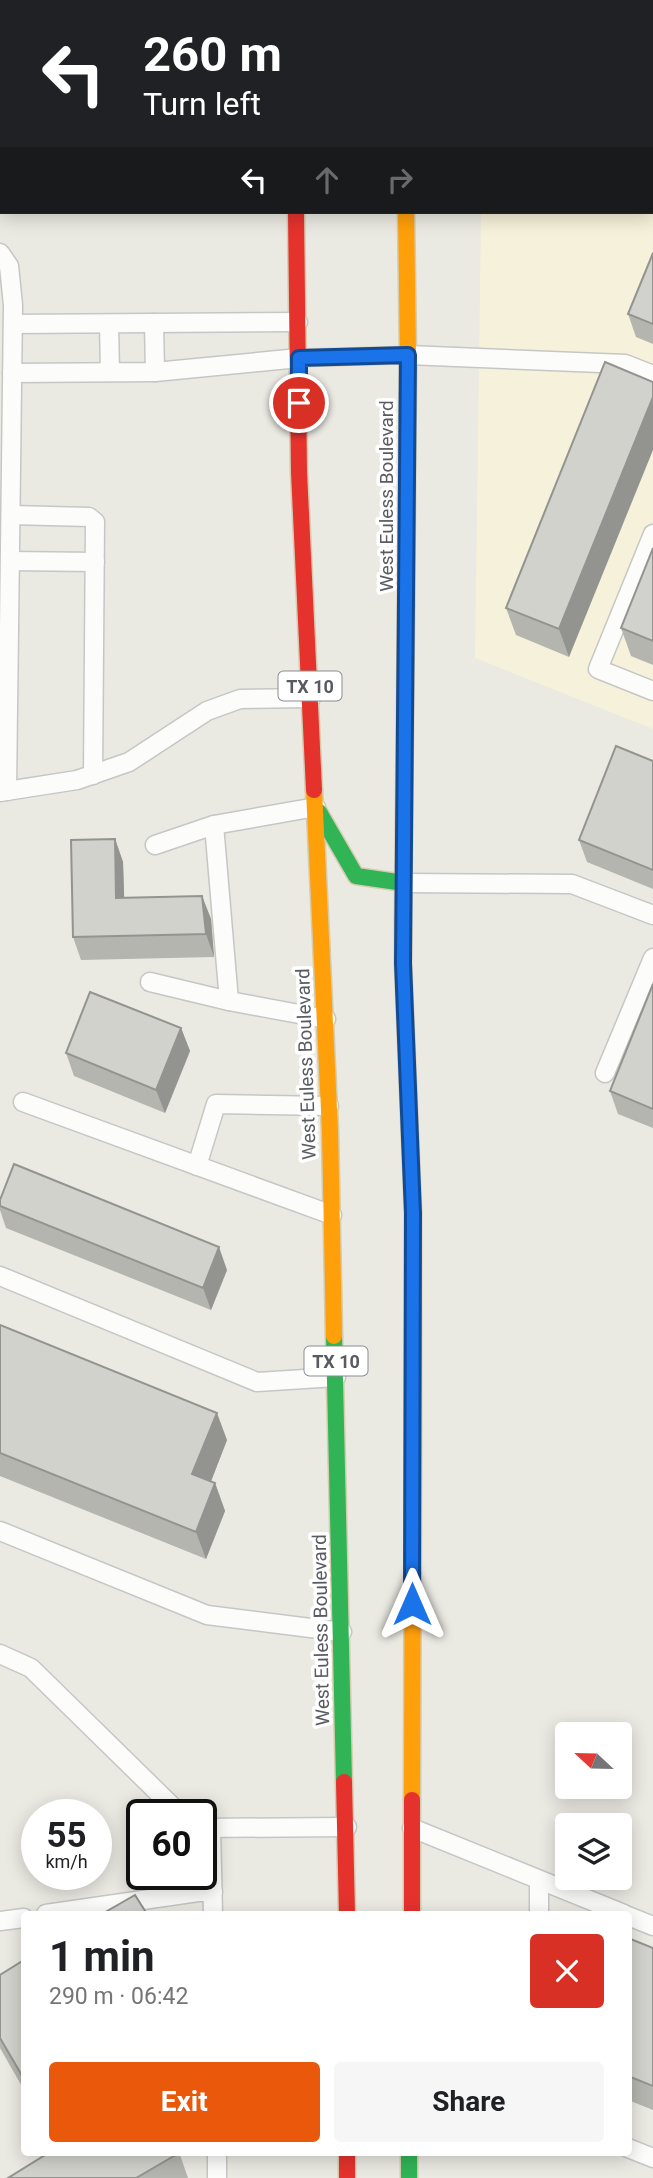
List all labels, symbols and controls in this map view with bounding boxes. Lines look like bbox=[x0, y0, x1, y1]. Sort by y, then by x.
text: 260 m bbox=[143, 26, 282, 83]
icon: left bbox=[28, 28, 119, 119]
text: Turn left bbox=[143, 85, 261, 123]
icon: left bbox=[235, 161, 273, 199]
icon: ahead bbox=[308, 161, 346, 199]
icon: right bbox=[381, 161, 419, 199]
pin bbox=[269, 373, 329, 433]
icon: arrive bbox=[280, 384, 318, 422]
street label: West Euless Boulevard bbox=[375, 400, 398, 592]
road number: TX 10 bbox=[278, 672, 342, 700]
street label: West Euless Boulevard bbox=[291, 968, 321, 1160]
road number: TX 10 bbox=[304, 1346, 368, 1376]
street label: West Euless Boulevard bbox=[308, 1534, 334, 1726]
position arrow bbox=[375, 1567, 449, 1641]
north arrow bbox=[555, 1722, 632, 1799]
map controls bbox=[555, 1722, 632, 1890]
speed limit sign: 60 bbox=[126, 1799, 217, 1890]
button: layers bbox=[555, 1813, 632, 1890]
text: 55 bbox=[46, 1815, 87, 1856]
text: km/h bbox=[45, 1851, 88, 1872]
text: 1 min bbox=[49, 1932, 155, 1981]
button: close bbox=[530, 1934, 604, 2008]
text: 290 m · 06:42 bbox=[49, 1983, 188, 2010]
button: Exit bbox=[49, 2062, 320, 2142]
button: Share bbox=[334, 2062, 604, 2142]

